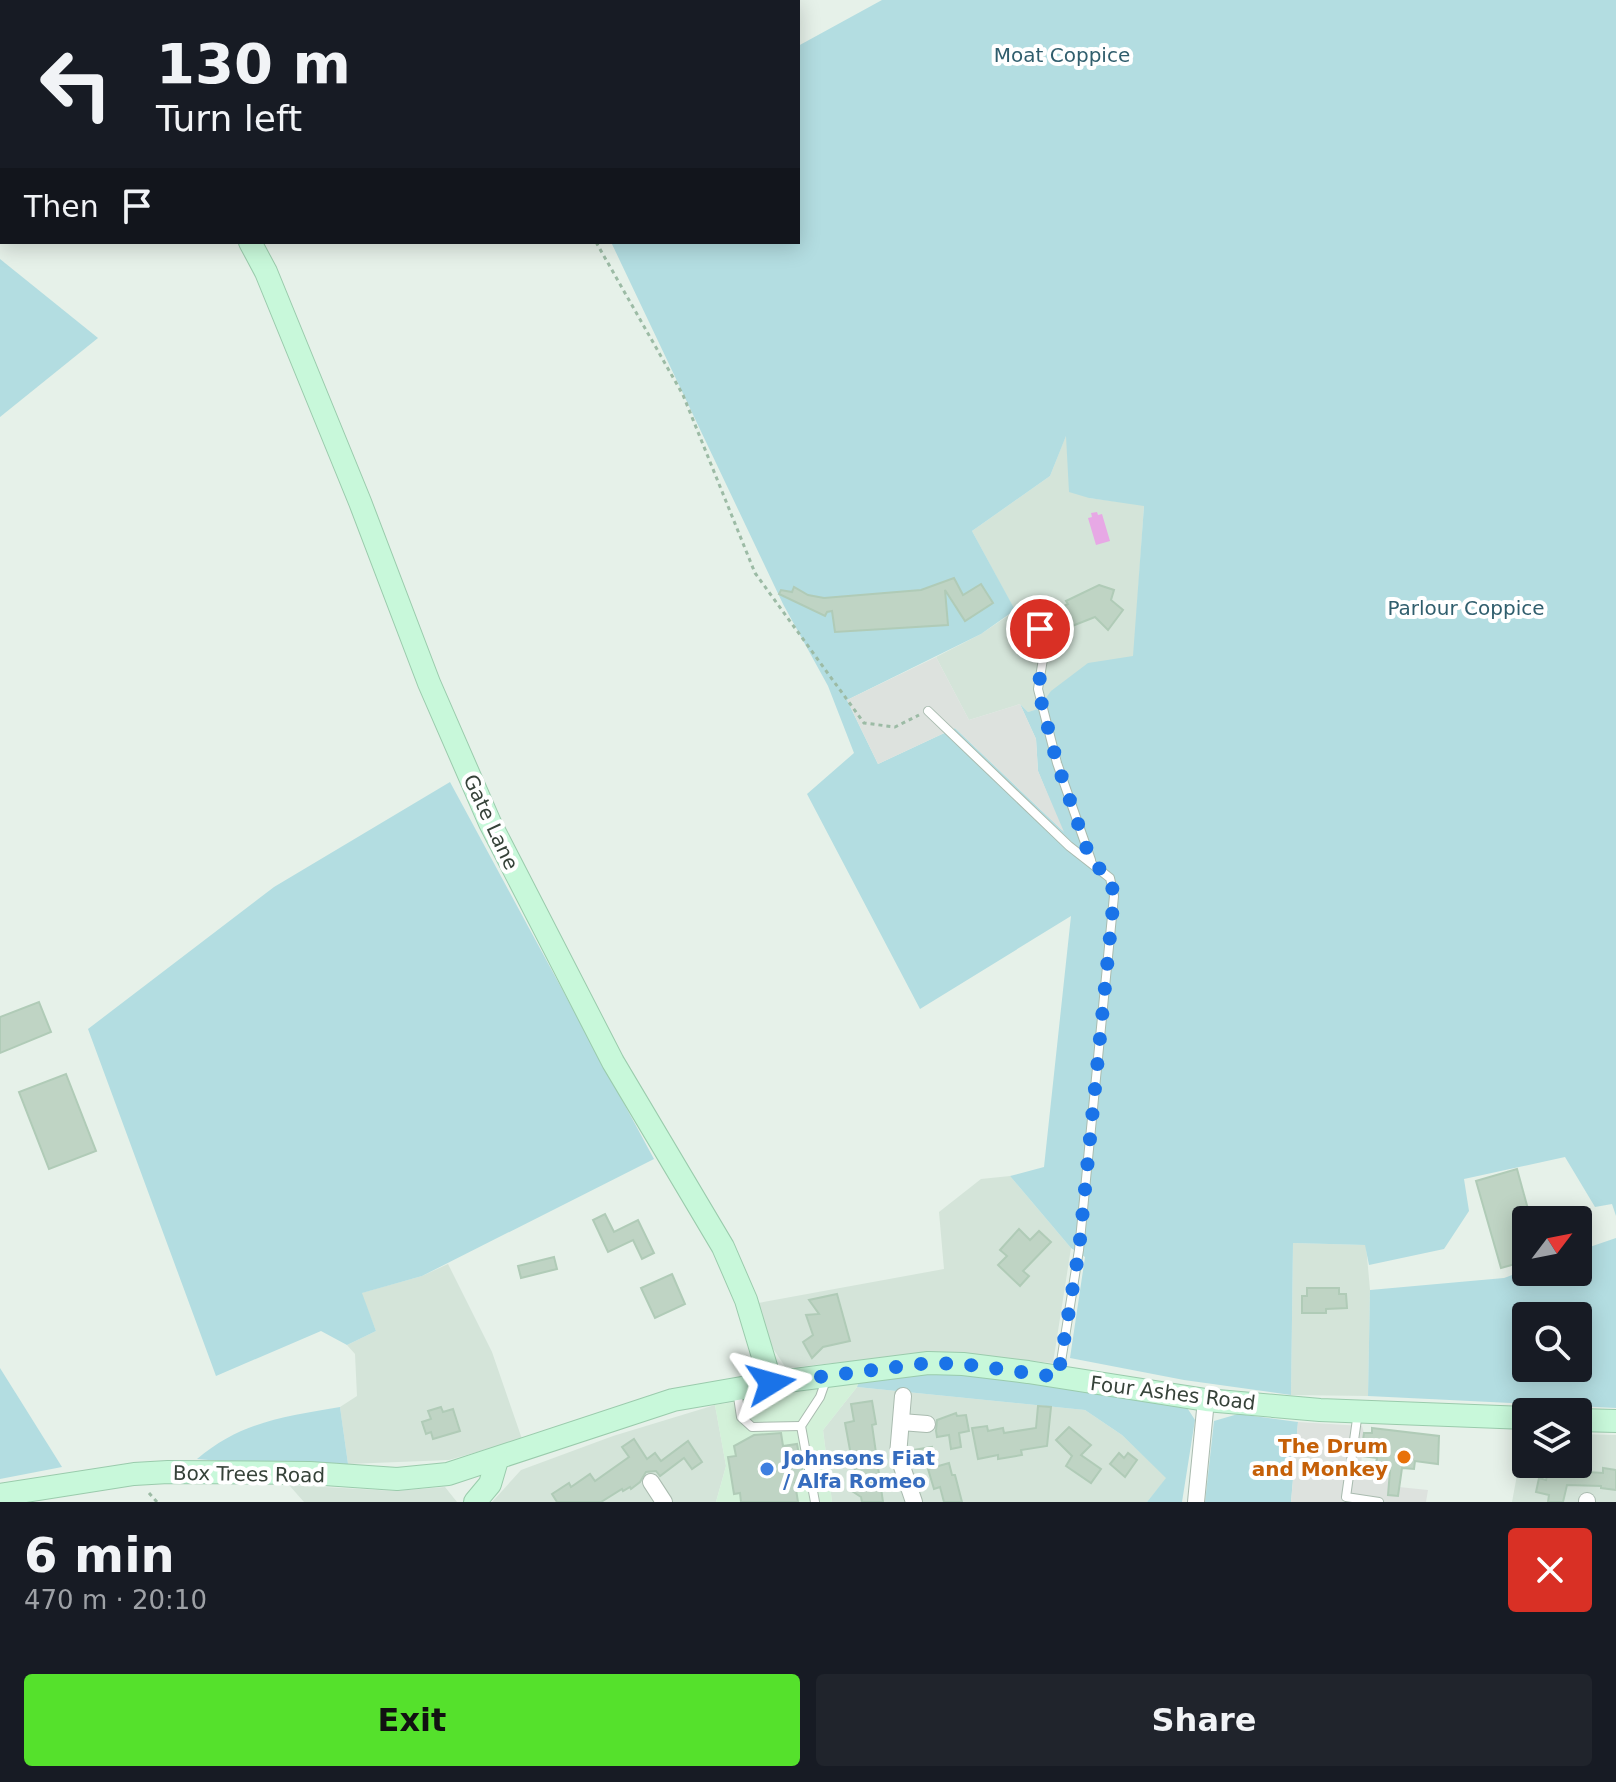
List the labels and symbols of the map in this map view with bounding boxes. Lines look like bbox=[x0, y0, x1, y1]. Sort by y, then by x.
park label: Moat Coppice bbox=[994, 43, 1130, 67]
pin bbox=[1006, 595, 1074, 663]
park label: Parlour Coppice bbox=[1387, 596, 1545, 620]
street label: Gate Lane bbox=[458, 770, 524, 874]
north arrow bbox=[1512, 1206, 1592, 1286]
position arrow bbox=[729, 1341, 813, 1425]
street label: Four Ashes Road bbox=[1089, 1371, 1257, 1415]
place label: The Drum and Monkey bbox=[1252, 1434, 1388, 1481]
place label: Johnsons Fiat / Alfa Romeo bbox=[781, 1446, 935, 1493]
marker: The Drum and Monkey bbox=[1395, 1448, 1413, 1466]
marker: Johnsons Fiat / Alfa Romeo bbox=[758, 1460, 776, 1478]
street label: Box Trees Road bbox=[173, 1461, 325, 1487]

